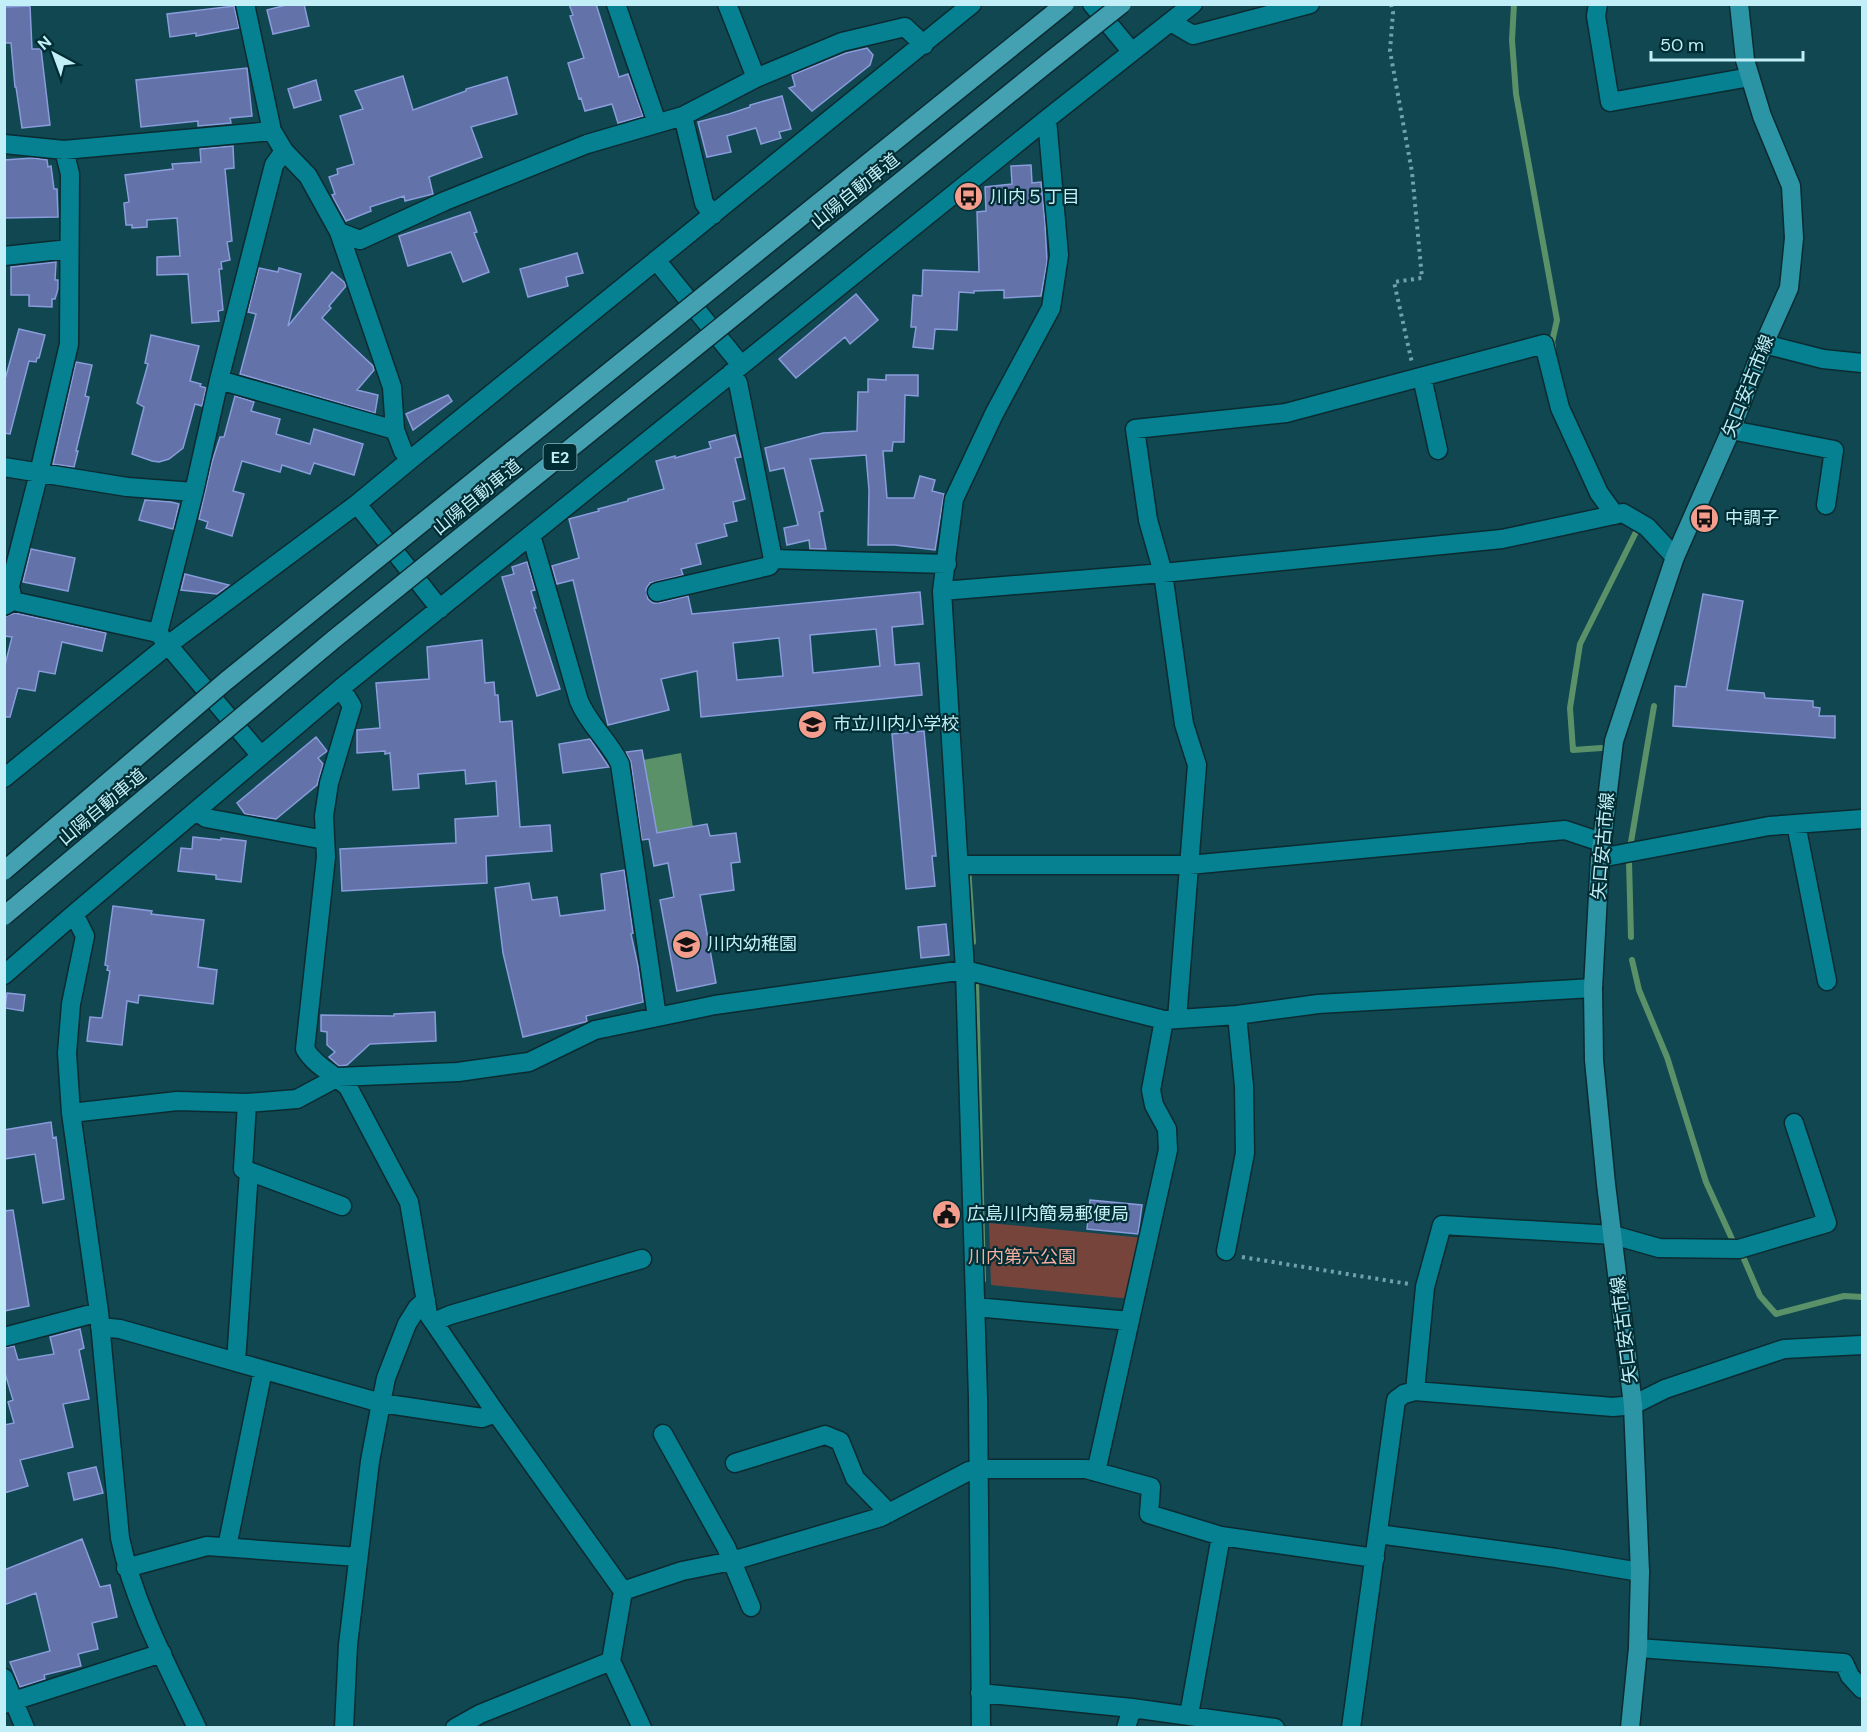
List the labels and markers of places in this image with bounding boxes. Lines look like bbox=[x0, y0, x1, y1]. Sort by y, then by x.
bus stop icon: 川内５丁目 bbox=[953, 181, 985, 213]
place label: 川内５丁目 bbox=[990, 185, 1080, 209]
bus stop icon: 中調子 bbox=[1688, 502, 1720, 534]
place label: 中調子 bbox=[1725, 506, 1779, 530]
school or university icon: 市立川内小学校 bbox=[796, 708, 828, 740]
place label: 市立川内小学校 bbox=[833, 712, 959, 736]
school or university icon: 川内幼稚園 bbox=[670, 928, 702, 960]
place label: 川内幼稚園 bbox=[707, 932, 797, 956]
public building icon: 広島川内簡易郵便局 bbox=[930, 1198, 962, 1230]
place label: 広島川内簡易郵便局 bbox=[967, 1202, 1129, 1226]

